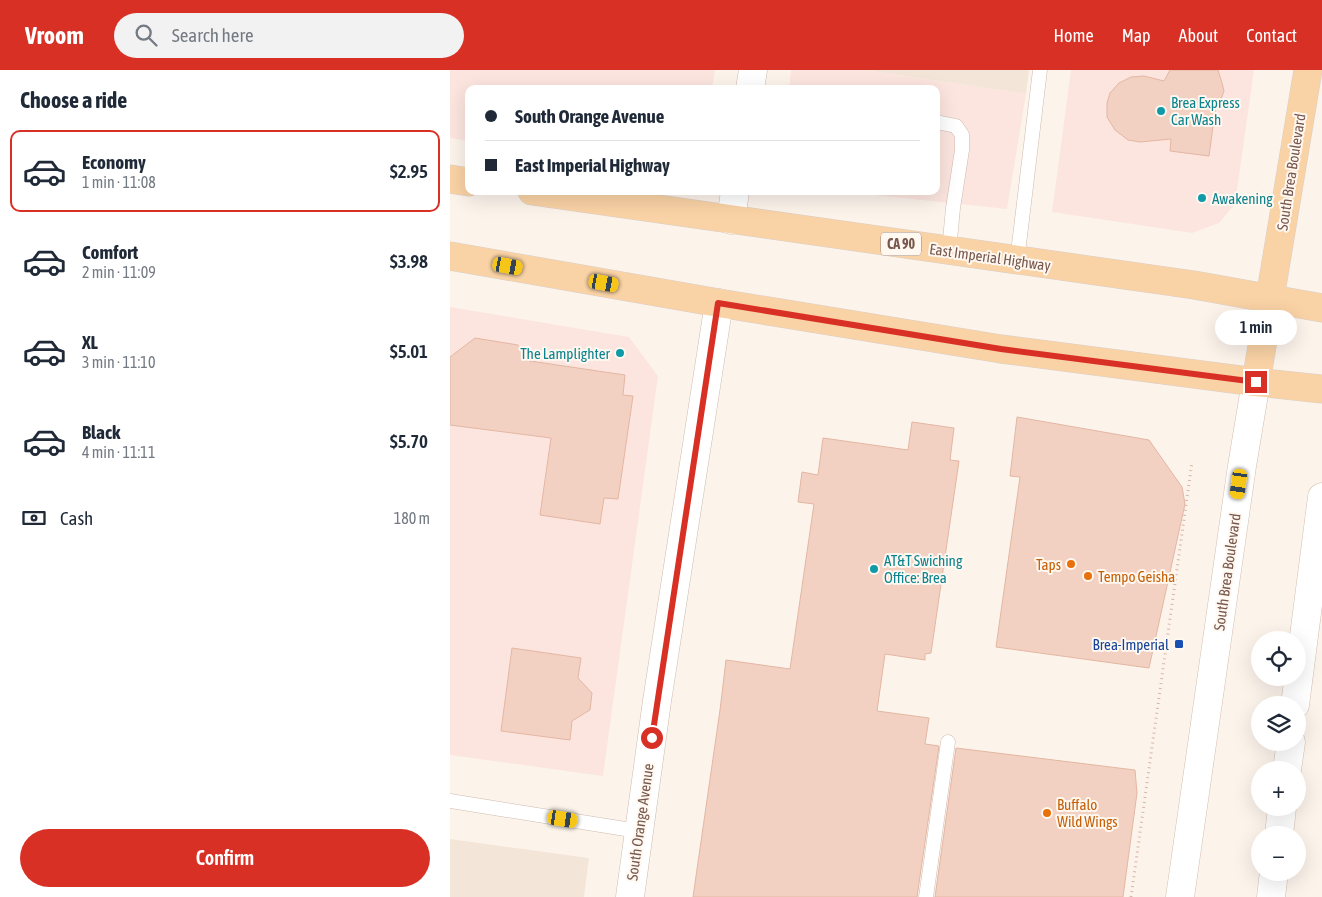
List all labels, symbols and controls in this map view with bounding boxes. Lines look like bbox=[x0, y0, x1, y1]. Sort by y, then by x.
search box bbox=[114, 13, 464, 58]
icon: search bbox=[132, 21, 160, 49]
text: Vroom bbox=[25, 22, 84, 49]
text: Search here bbox=[172, 24, 254, 46]
text: Home bbox=[1054, 25, 1094, 46]
text: Map bbox=[1122, 25, 1151, 46]
text: About bbox=[1179, 25, 1218, 46]
text: Contact bbox=[1246, 25, 1297, 46]
text: Choose a ride bbox=[20, 87, 127, 113]
place label: Brea Express Car Wash bbox=[1171, 94, 1240, 128]
text: South Orange Avenue bbox=[515, 105, 664, 127]
marker: Brea Express Car Wash bbox=[1155, 105, 1167, 117]
street label: South Brea Boulevard bbox=[1273, 112, 1309, 232]
icon: car bbox=[22, 149, 67, 194]
text: Economy bbox=[82, 151, 146, 173]
text: East Imperial Highway bbox=[515, 154, 670, 176]
text: $2.95 bbox=[390, 160, 428, 182]
text: 1 min · 11:08 bbox=[82, 173, 156, 191]
place label: Awakening bbox=[1212, 190, 1273, 207]
marker: Awakening bbox=[1196, 192, 1208, 204]
road number: CA 90 bbox=[881, 232, 921, 255]
icon: car bbox=[22, 239, 67, 284]
street label: East Imperial Highway bbox=[928, 240, 1052, 274]
text: Comfort bbox=[82, 241, 138, 263]
text: $3.98 bbox=[390, 250, 428, 272]
car bbox=[491, 256, 524, 276]
text: 2 min · 11:09 bbox=[82, 263, 156, 281]
car bbox=[587, 273, 620, 293]
callout: 1 min bbox=[1215, 310, 1297, 344]
text: 1 min bbox=[1240, 318, 1272, 336]
icon: car bbox=[22, 329, 67, 374]
text: XL bbox=[82, 331, 98, 353]
text: $5.01 bbox=[390, 340, 428, 362]
place label: The Lamplighter bbox=[520, 345, 611, 362]
marker: The Lamplighter bbox=[614, 347, 626, 359]
text: 3 min · 11:10 bbox=[82, 353, 155, 371]
route end bbox=[1245, 371, 1267, 393]
icon: car bbox=[22, 419, 67, 464]
text: Black bbox=[82, 421, 120, 443]
text: $5.70 bbox=[390, 430, 428, 452]
text: 4 min · 11:11 bbox=[82, 443, 155, 461]
car bbox=[1229, 468, 1248, 500]
icon: cash bbox=[20, 504, 48, 532]
text: Cash bbox=[60, 507, 93, 529]
text: 180 m bbox=[394, 509, 430, 527]
street label: South Brea Boulevard bbox=[1210, 512, 1244, 632]
place label: AT&T Swiching Office: Brea bbox=[884, 552, 963, 586]
place label: Taps bbox=[1036, 556, 1061, 573]
marker: Taps bbox=[1065, 558, 1077, 570]
marker: AT&T Swiching Office: Brea bbox=[868, 563, 880, 575]
place label: Tempo Geisha bbox=[1098, 568, 1175, 585]
marker: Tempo Geisha bbox=[1082, 570, 1094, 582]
map controls bbox=[1251, 631, 1306, 881]
button: locate bbox=[1251, 631, 1306, 686]
place label: Brea-Imperial bbox=[1093, 636, 1169, 653]
marker: Brea-Imperial bbox=[1173, 638, 1185, 650]
button: layers bbox=[1251, 696, 1306, 751]
route start bbox=[641, 727, 663, 749]
button: + bbox=[1251, 761, 1306, 816]
street label: South Orange Avenue bbox=[623, 762, 657, 882]
place label: Buffalo Wild Wings bbox=[1057, 796, 1118, 830]
marker: Buffalo Wild Wings bbox=[1041, 807, 1053, 819]
car bbox=[547, 809, 578, 829]
button: − bbox=[1251, 826, 1306, 881]
button: Confirm bbox=[20, 829, 430, 887]

